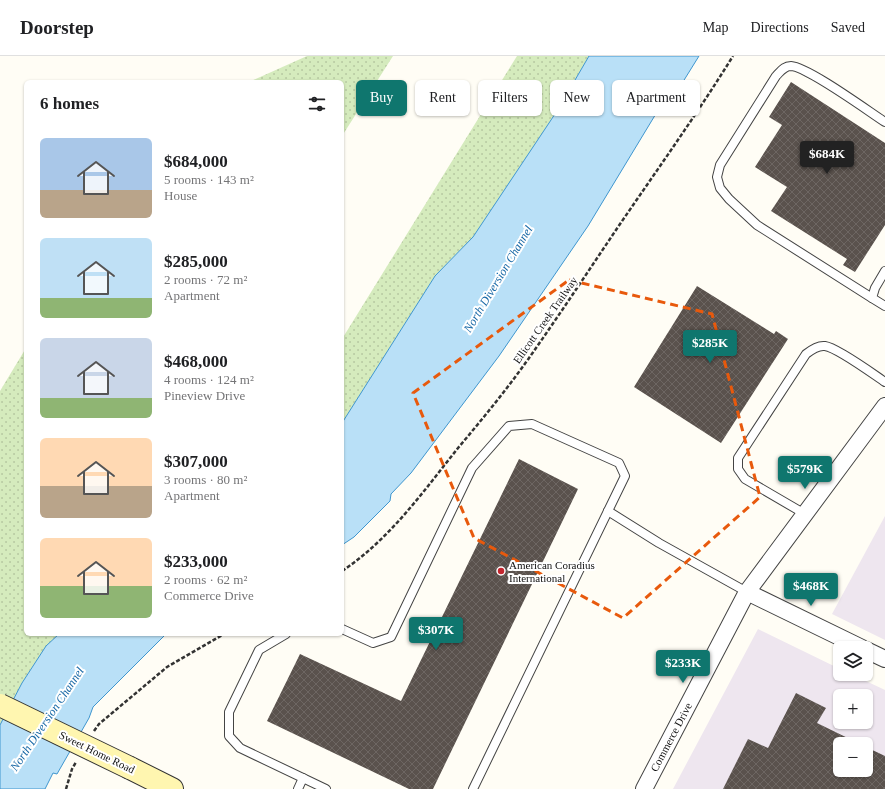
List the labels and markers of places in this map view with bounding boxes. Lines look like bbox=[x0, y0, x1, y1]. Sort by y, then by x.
pin: $684K bbox=[799, 141, 855, 175]
pin: $285K bbox=[682, 330, 738, 364]
pin: $579K bbox=[777, 456, 833, 490]
place label: American Coradius International bbox=[509, 559, 595, 584]
marker: American Coradius International bbox=[496, 566, 506, 576]
pin: $468K bbox=[783, 573, 839, 607]
pin: $307K bbox=[408, 617, 464, 651]
pin: $233K bbox=[655, 650, 711, 684]

